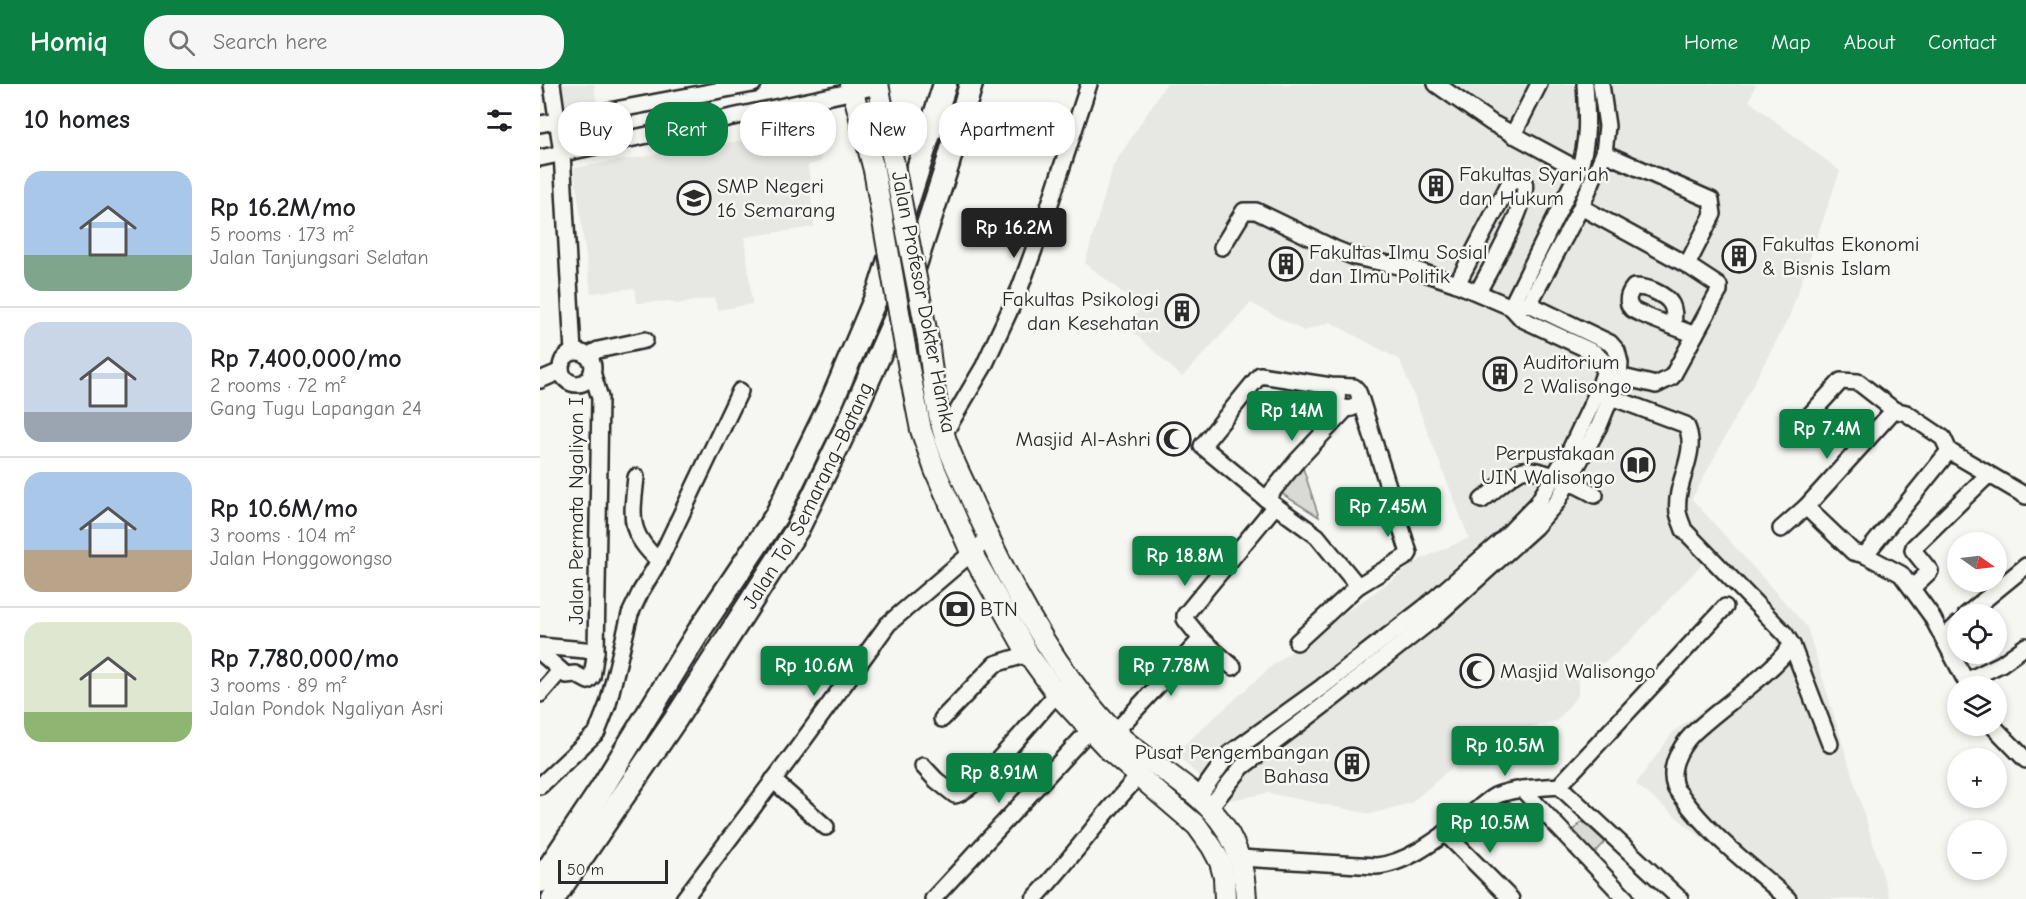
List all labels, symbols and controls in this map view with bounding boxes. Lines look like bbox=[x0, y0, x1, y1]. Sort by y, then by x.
search box bbox=[144, 15, 564, 69]
text: Homiq bbox=[30, 26, 108, 58]
icon: search bbox=[165, 26, 198, 59]
text: Search here bbox=[213, 29, 327, 55]
text: Home bbox=[1684, 30, 1738, 54]
text: Map bbox=[1771, 30, 1811, 54]
text: About bbox=[1844, 30, 1895, 54]
text: Contact bbox=[1928, 30, 1996, 54]
chip: Buy bbox=[558, 102, 633, 156]
chip: Rent bbox=[645, 102, 728, 156]
chip: Filters bbox=[740, 102, 836, 156]
chip: New bbox=[848, 102, 927, 156]
chip: Apartment bbox=[939, 102, 1075, 156]
icon: filters bbox=[483, 104, 516, 137]
text: 10 homes bbox=[24, 105, 130, 135]
place label: Fakultas Syari'ah dan Hukum bbox=[1459, 162, 1609, 210]
building icon: Fakultas Syari'ah dan Hukum bbox=[1418, 168, 1454, 204]
street label: Jalan Profesor Dokter Hamka bbox=[887, 169, 961, 435]
place label: SMP Negeri 16 Semarang bbox=[717, 174, 836, 222]
school or university icon: SMP Negeri 16 Semarang bbox=[676, 180, 712, 216]
text: Rp 16.2M/mo bbox=[210, 193, 356, 223]
icon: home bbox=[72, 195, 144, 267]
pin: Rp 16.2M bbox=[952, 208, 1076, 259]
text: Rp 16.2M bbox=[975, 216, 1053, 239]
text: 5 rooms · 173 m² bbox=[210, 223, 354, 246]
place label: Fakultas Ekonomi & Bisnis Islam bbox=[1762, 232, 1920, 280]
building icon: Fakultas Ekonomi & Bisnis Islam bbox=[1721, 238, 1757, 274]
place label: Fakultas Ilmu Sosial dan Ilmu Politik bbox=[1309, 240, 1488, 288]
text: Jalan Tanjungsari Selatan bbox=[210, 246, 428, 269]
building icon: Fakultas Ilmu Sosial dan Ilmu Politik bbox=[1268, 246, 1304, 282]
place label: Fakultas Psikologi dan Kesehatan bbox=[1002, 287, 1159, 335]
building icon: Fakultas Psikologi dan Kesehatan bbox=[1164, 293, 1200, 329]
text: Rp 7,400,000/mo bbox=[210, 344, 402, 374]
icon: home bbox=[72, 346, 144, 418]
place label: Auditorium 2 Walisongo bbox=[1523, 350, 1632, 398]
building icon: Auditorium 2 Walisongo bbox=[1482, 356, 1518, 392]
text: 2 rooms · 72 m² bbox=[210, 374, 346, 397]
street label: Jalan Tol Semarang–Batang bbox=[737, 378, 878, 613]
pin: Rp 14M bbox=[1243, 391, 1341, 442]
text: Gang Tugu Lapangan 24 bbox=[210, 397, 422, 420]
street label: Jalan Permata Ngaliyan I bbox=[564, 397, 588, 625]
text: Rp 14M bbox=[1261, 399, 1323, 422]
pin: Rp 7.4M bbox=[1772, 409, 1882, 460]
text: Rp 7.4M bbox=[1793, 417, 1861, 440]
mosque icon: Masjid Al-Ashri bbox=[1156, 421, 1192, 457]
place label: Masjid Al-Ashri bbox=[1015, 427, 1151, 451]
place label: Perpustakaan UIN Walisongo bbox=[1481, 441, 1615, 489]
library icon: Perpustakaan UIN Walisongo bbox=[1620, 447, 1656, 483]
pin: Rp 7.45M bbox=[1326, 487, 1450, 538]
text: Rp 10.6M/mo bbox=[210, 494, 358, 524]
text: Rp 7.45M bbox=[1349, 495, 1427, 518]
icon: home bbox=[72, 496, 144, 568]
text: 3 rooms · 104 m² bbox=[210, 524, 355, 547]
north arrow bbox=[1947, 532, 2007, 592]
map controls bbox=[1947, 532, 2007, 880]
pin: Rp 18.8M bbox=[1123, 536, 1247, 587]
text: Rp 18.8M bbox=[1146, 544, 1224, 567]
text: Jalan Honggowongso bbox=[210, 547, 392, 570]
bank icon: BTN bbox=[939, 591, 975, 627]
place label: BTN bbox=[980, 597, 1018, 621]
button: locate bbox=[1947, 604, 2007, 664]
text: Rp 7,780,000/mo bbox=[210, 644, 399, 674]
icon: home bbox=[72, 646, 144, 718]
pin: Rp 10.6M bbox=[752, 646, 876, 697]
pin: Rp 7.78M bbox=[1109, 646, 1233, 697]
mosque icon: Masjid Walisongo bbox=[1459, 653, 1495, 689]
text: Rp 10.6M bbox=[775, 654, 853, 677]
text: Rp 7.78M bbox=[1133, 654, 1209, 677]
place label: Masjid Walisongo bbox=[1500, 659, 1656, 683]
text: 3 rooms · 89 m² bbox=[210, 674, 346, 697]
button: layers bbox=[1947, 676, 2007, 736]
text: Jalan Pondok Ngaliyan Asri bbox=[210, 697, 444, 720]
pin: Rp 10.5M bbox=[1443, 726, 1567, 777]
text: Rp 10.5M bbox=[1466, 734, 1544, 757]
place label: Pusat Pengembangan Bahasa bbox=[1135, 740, 1329, 788]
building icon: Pusat Pengembangan Bahasa bbox=[1334, 746, 1370, 782]
button: + bbox=[1947, 748, 2007, 808]
pin: Rp 8.91M bbox=[937, 753, 1061, 804]
text: Rp 8.91M bbox=[960, 761, 1038, 784]
pin: Rp 10.5M bbox=[1428, 803, 1552, 854]
text: Rp 10.5M bbox=[1451, 811, 1529, 834]
button: − bbox=[1947, 820, 2007, 880]
scale bar bbox=[558, 857, 668, 884]
text: 50 m bbox=[567, 861, 604, 879]

